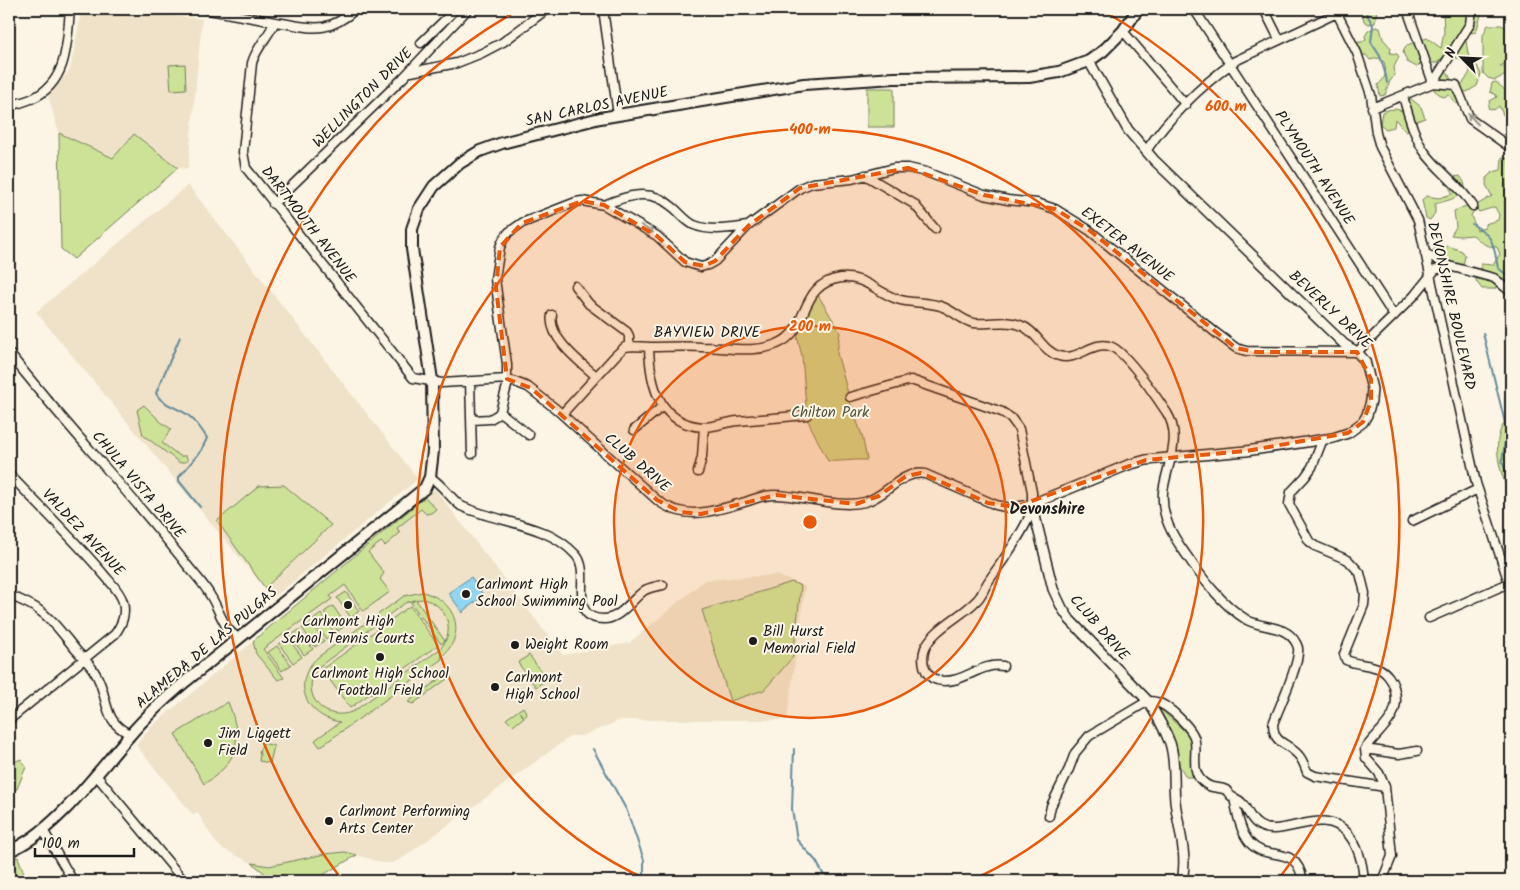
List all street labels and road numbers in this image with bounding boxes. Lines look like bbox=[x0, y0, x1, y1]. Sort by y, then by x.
street label: WELLINGTON DRIVE bbox=[307, 41, 420, 154]
street label: SAN CARLOS AVENUE bbox=[523, 80, 672, 134]
street label: PLYMOUTH AVENUE bbox=[1268, 106, 1361, 231]
street label: DARTMOUTH AVENUE bbox=[254, 161, 362, 290]
street label: EXETER AVENUE bbox=[1075, 201, 1180, 290]
street label: DEVONSHIRE BOULEVARD bbox=[1420, 219, 1482, 393]
street label: BEVERLY DRIVE bbox=[1283, 265, 1378, 356]
street label: BAYVIEW DRIVE bbox=[654, 321, 761, 345]
street label: CHULA VISTA DRIVE bbox=[85, 426, 191, 545]
street label: CLUB DRIVE bbox=[598, 427, 677, 500]
street label: VALDEZ AVENUE bbox=[36, 484, 131, 583]
street label: ALAMEDA DE LAS PULGAS bbox=[131, 581, 283, 715]
street label: CLUB DRIVE bbox=[1063, 589, 1136, 668]

